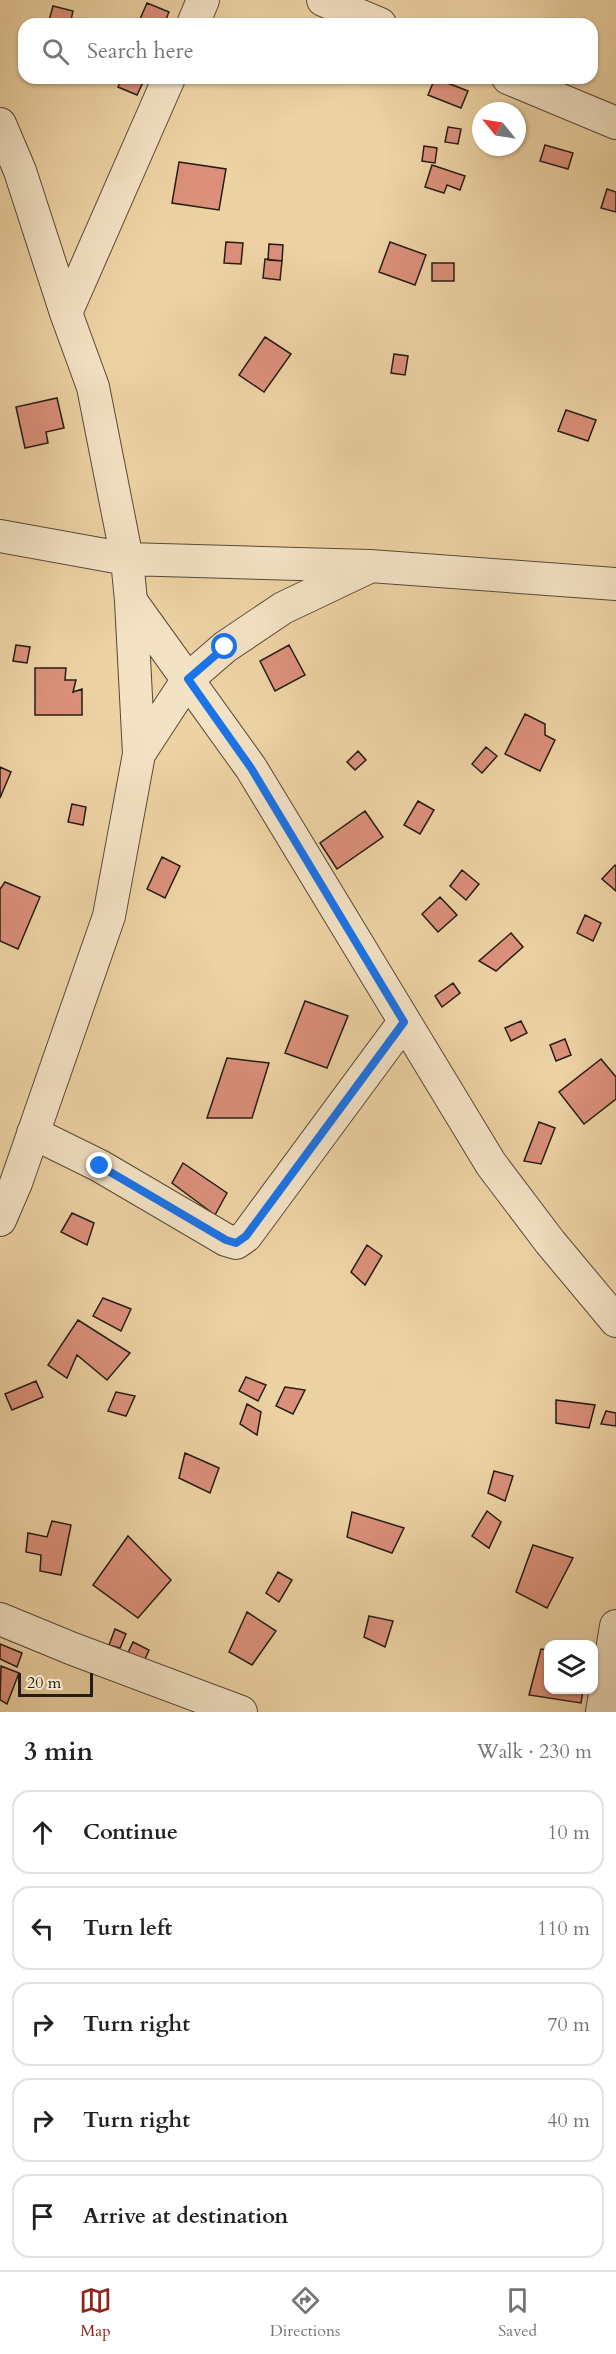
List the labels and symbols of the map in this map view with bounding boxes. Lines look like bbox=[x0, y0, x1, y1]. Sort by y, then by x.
north arrow bbox=[472, 102, 526, 156]
route start bbox=[211, 633, 237, 659]
route end bbox=[86, 1152, 112, 1178]
scale bar bbox=[18, 1670, 93, 1698]

